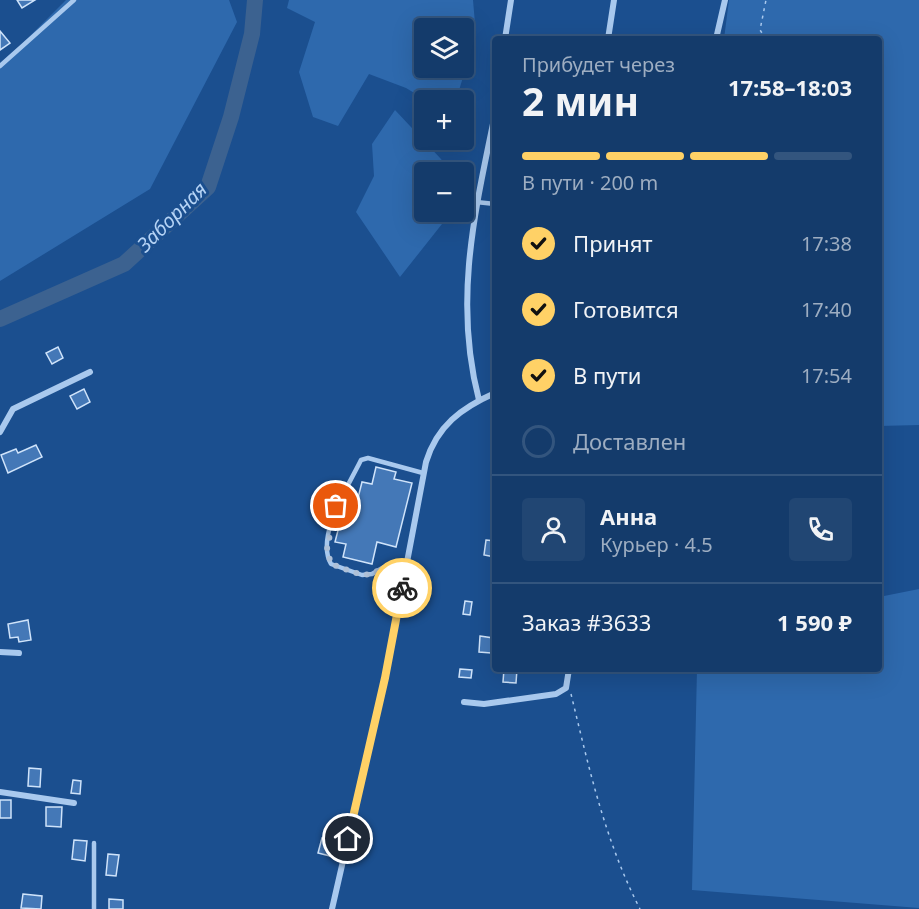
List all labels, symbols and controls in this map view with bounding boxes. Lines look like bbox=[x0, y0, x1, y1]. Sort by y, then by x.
map controls bbox=[414, 18, 474, 222]
button: layers bbox=[414, 18, 474, 78]
text: Прибудет через bbox=[522, 51, 675, 78]
text: 17:58–18:03 bbox=[728, 72, 852, 102]
text: 2 мин bbox=[522, 74, 639, 127]
button: + bbox=[414, 90, 474, 150]
button: − bbox=[414, 162, 474, 222]
text: В пути · 200 m bbox=[522, 169, 658, 196]
water label: Заборная bbox=[130, 176, 212, 258]
icon: check bbox=[522, 227, 555, 260]
text: Принят bbox=[573, 228, 653, 258]
text: 17:38 bbox=[801, 230, 852, 257]
icon: check bbox=[522, 293, 555, 326]
text: Готовится bbox=[573, 294, 679, 324]
text: 17:40 bbox=[801, 296, 852, 323]
icon: check bbox=[522, 359, 555, 392]
text: В пути bbox=[573, 360, 641, 390]
text: 17:54 bbox=[801, 362, 852, 389]
text: Доставлен bbox=[573, 426, 686, 456]
pin bbox=[310, 480, 361, 531]
icon: bag bbox=[319, 489, 352, 522]
button: person bbox=[522, 498, 585, 561]
button: phone bbox=[789, 498, 852, 561]
text: Анна bbox=[600, 501, 657, 531]
text: Курьер · 4.5 bbox=[600, 531, 713, 558]
courier bbox=[372, 558, 432, 618]
icon: bike bbox=[386, 572, 419, 605]
text: Заказ #3633 bbox=[522, 607, 651, 637]
text: 1 590 ₽ bbox=[777, 607, 852, 637]
pin bbox=[322, 813, 373, 864]
icon: home bbox=[331, 822, 364, 855]

